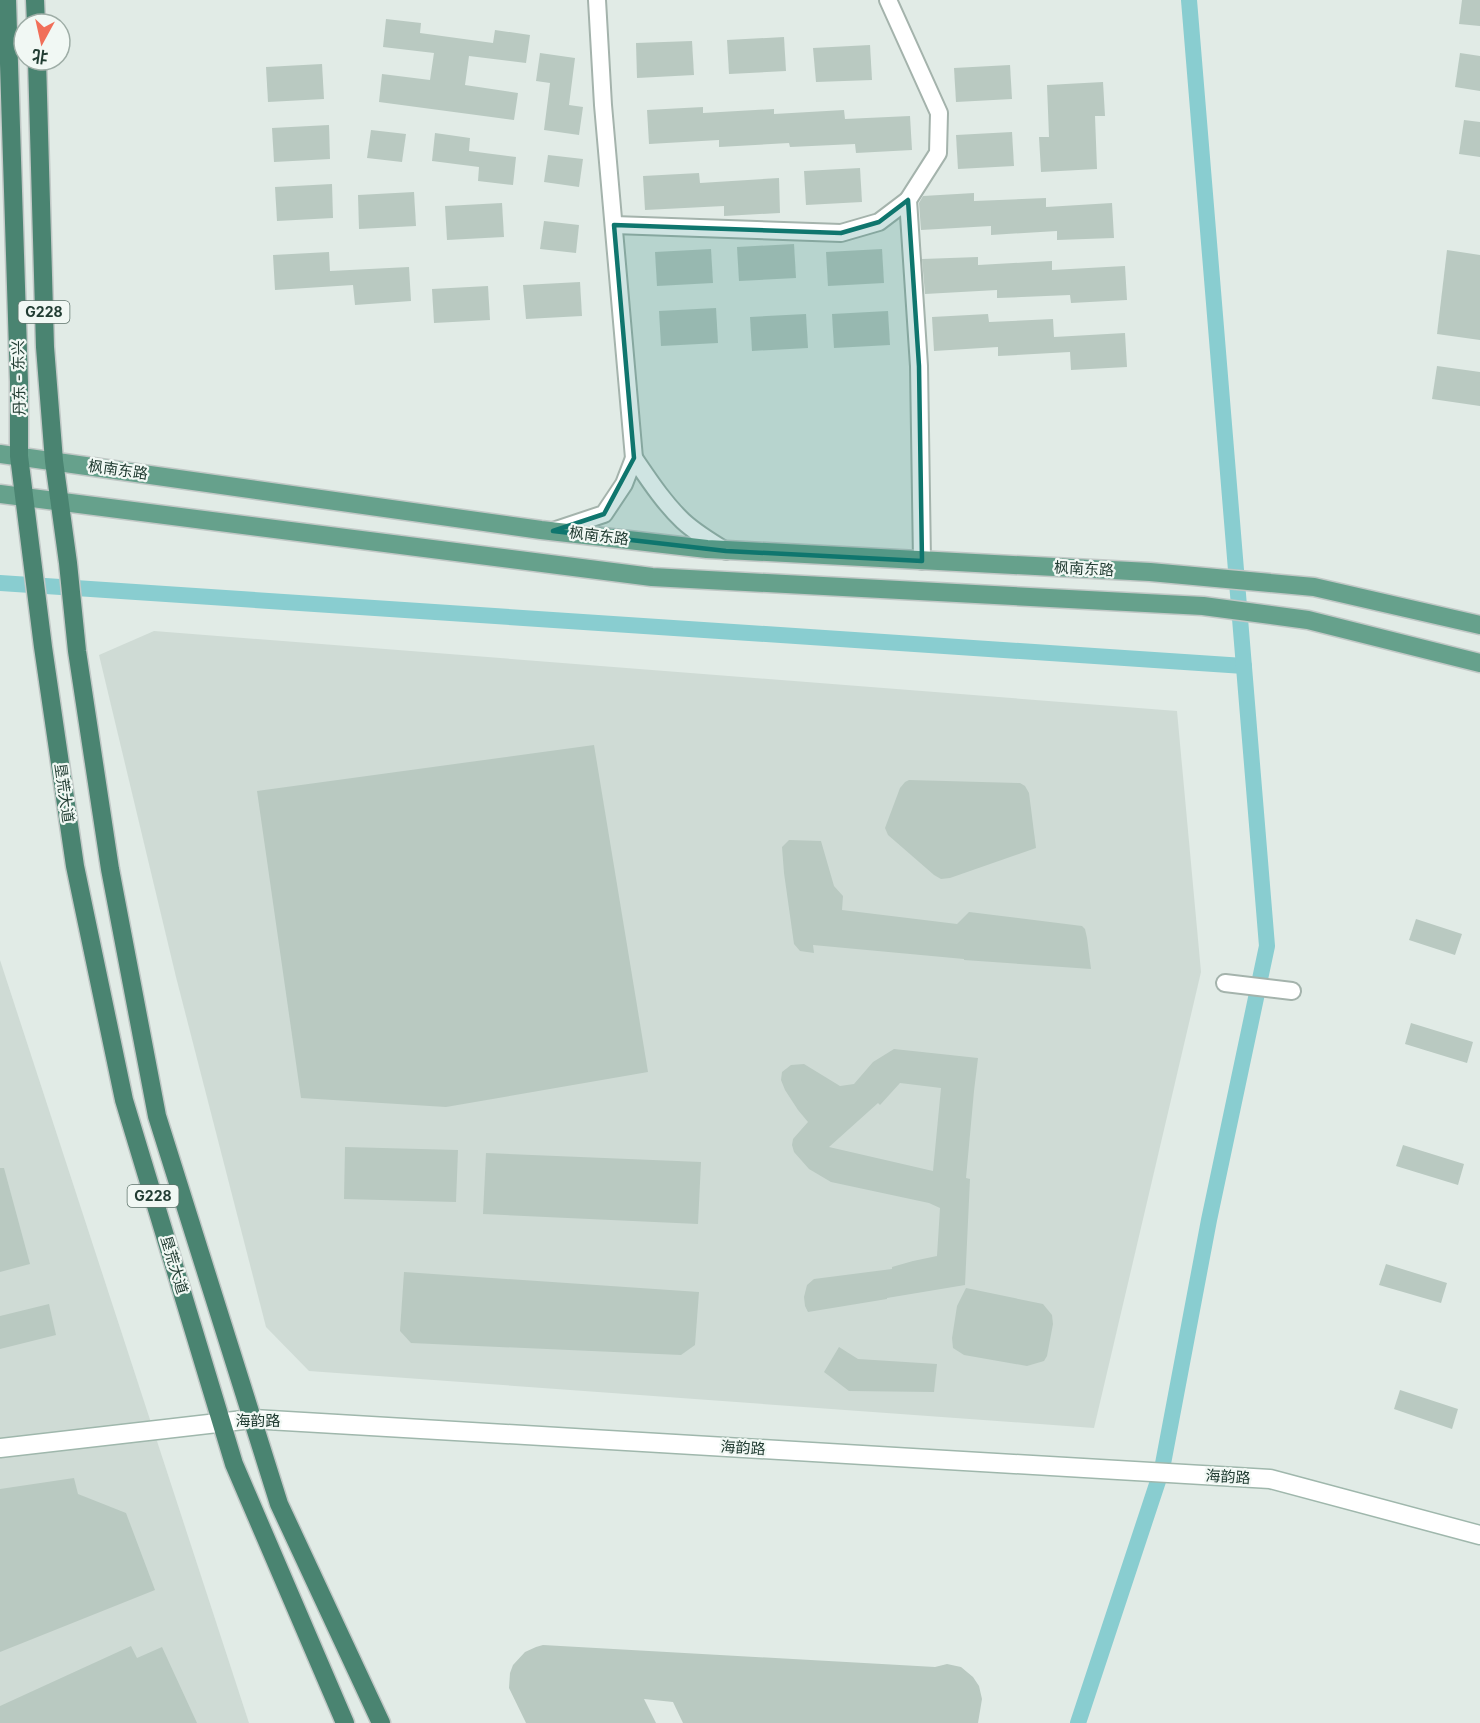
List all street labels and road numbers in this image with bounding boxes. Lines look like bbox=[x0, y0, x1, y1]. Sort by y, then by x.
road number: G228 bbox=[18, 301, 70, 323]
street label: 丹东 - 东兴 bbox=[8, 340, 29, 416]
street label: 枫南东路 bbox=[87, 456, 149, 483]
street label: 枫南东路 bbox=[568, 522, 630, 549]
street label: 枫南东路 bbox=[1054, 557, 1114, 580]
street label: 垦荒大道 bbox=[51, 762, 78, 824]
road number: G228 bbox=[128, 1185, 178, 1207]
street label: 垦荒大道 bbox=[157, 1233, 192, 1296]
street label: 海韵路 bbox=[235, 1411, 281, 1430]
street label: 海韵路 bbox=[720, 1437, 766, 1458]
street label: 海韵路 bbox=[1205, 1466, 1251, 1487]

